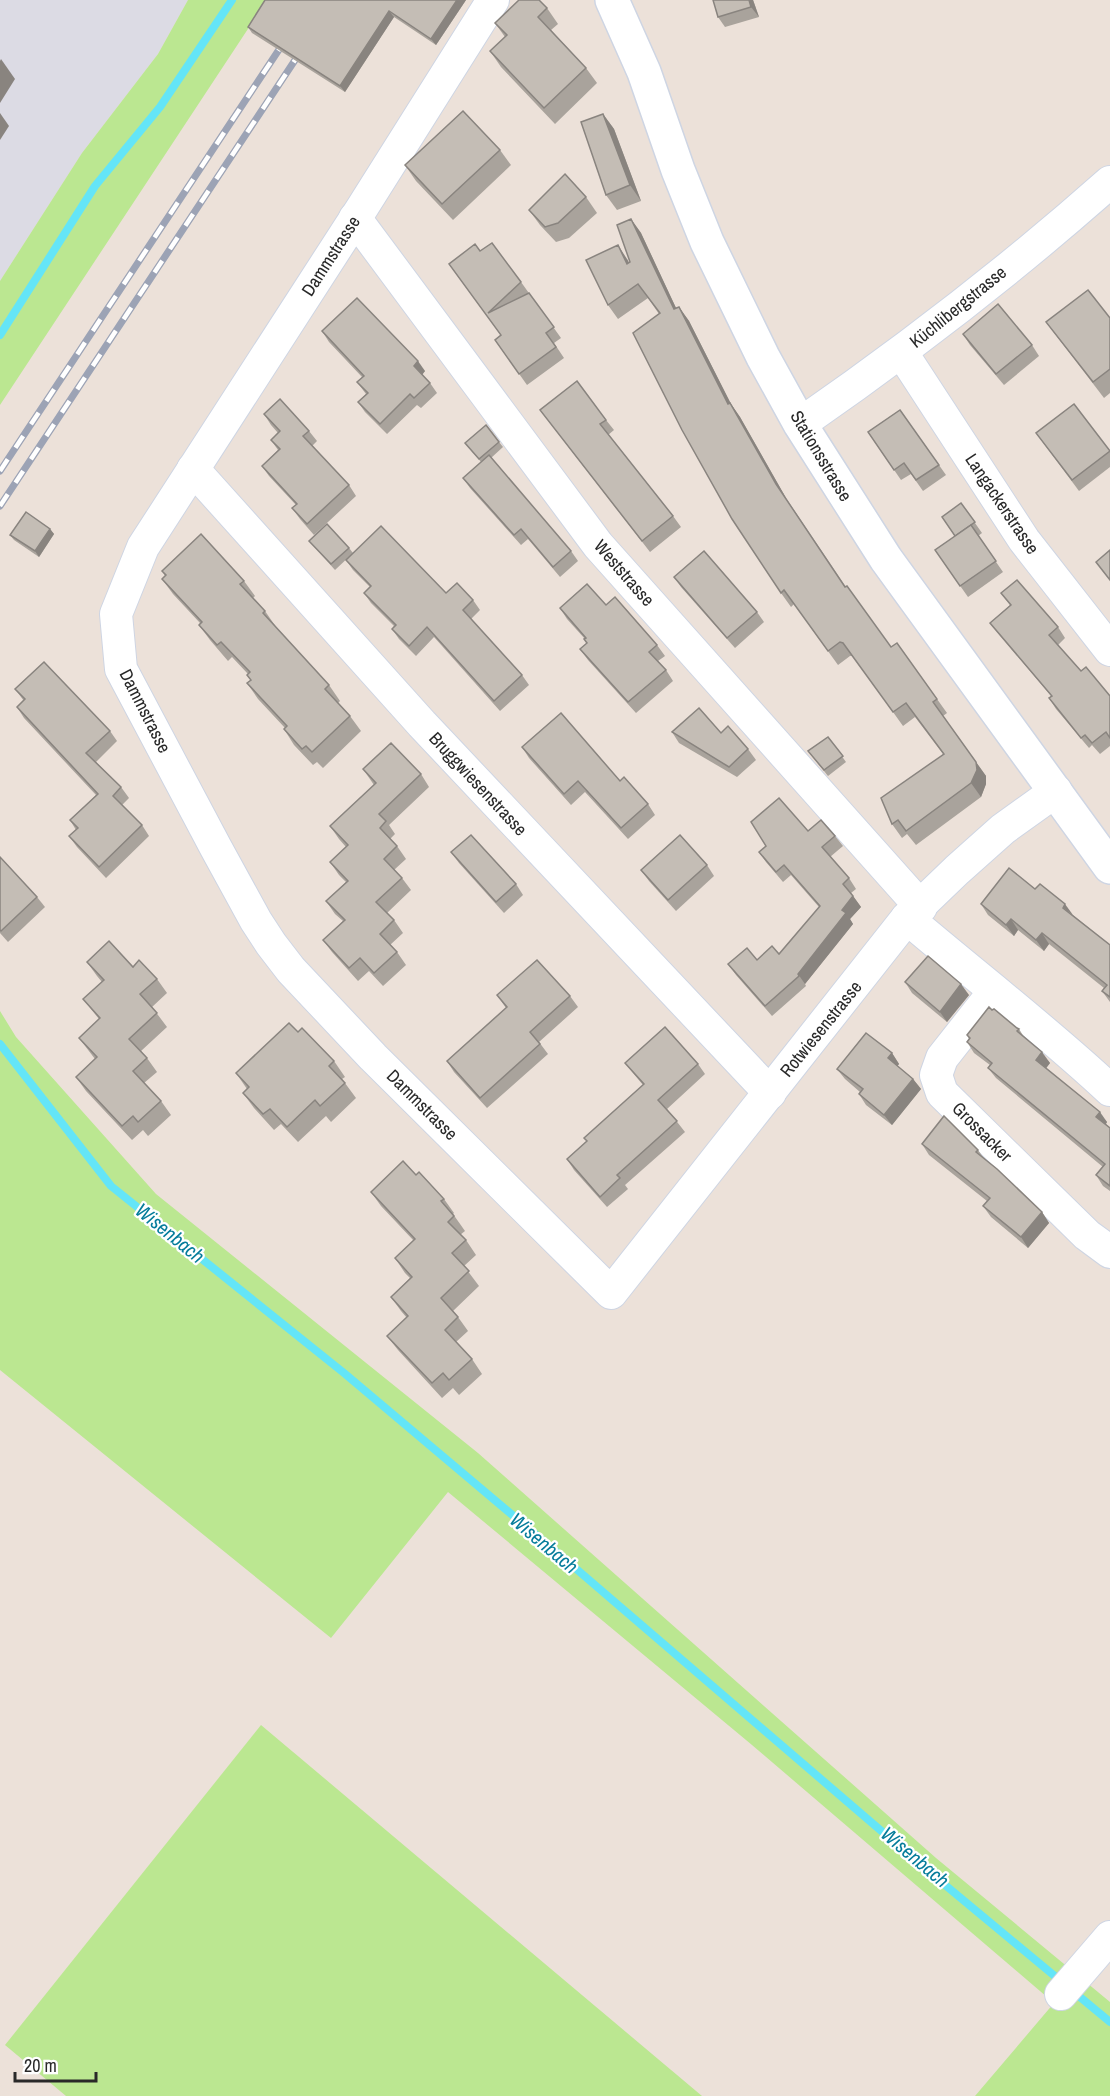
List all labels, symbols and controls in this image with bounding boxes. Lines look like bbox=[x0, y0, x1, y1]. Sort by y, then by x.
street label: Dammstrasse bbox=[295, 211, 366, 301]
street label: Küchlibergstrasse bbox=[904, 260, 1011, 353]
street label: Stationsstrasse bbox=[785, 406, 858, 506]
street label: Langackerstrasse bbox=[959, 448, 1045, 559]
street label: Weststrasse bbox=[588, 534, 660, 611]
street label: Dammstrasse bbox=[114, 665, 177, 757]
street label: Bruggwiesenstrasse bbox=[424, 726, 533, 841]
street label: Rotwiesenstrasse bbox=[774, 975, 867, 1082]
street label: Dammstrasse bbox=[381, 1064, 463, 1146]
street label: Grossacker bbox=[947, 1096, 1018, 1167]
water label: Wisenbach bbox=[130, 1196, 211, 1269]
water label: Wisenbach bbox=[504, 1506, 584, 1579]
water label: Wisenbach bbox=[875, 1820, 955, 1893]
scale bar bbox=[15, 2045, 96, 2083]
text: 20 m bbox=[24, 2053, 57, 2078]

